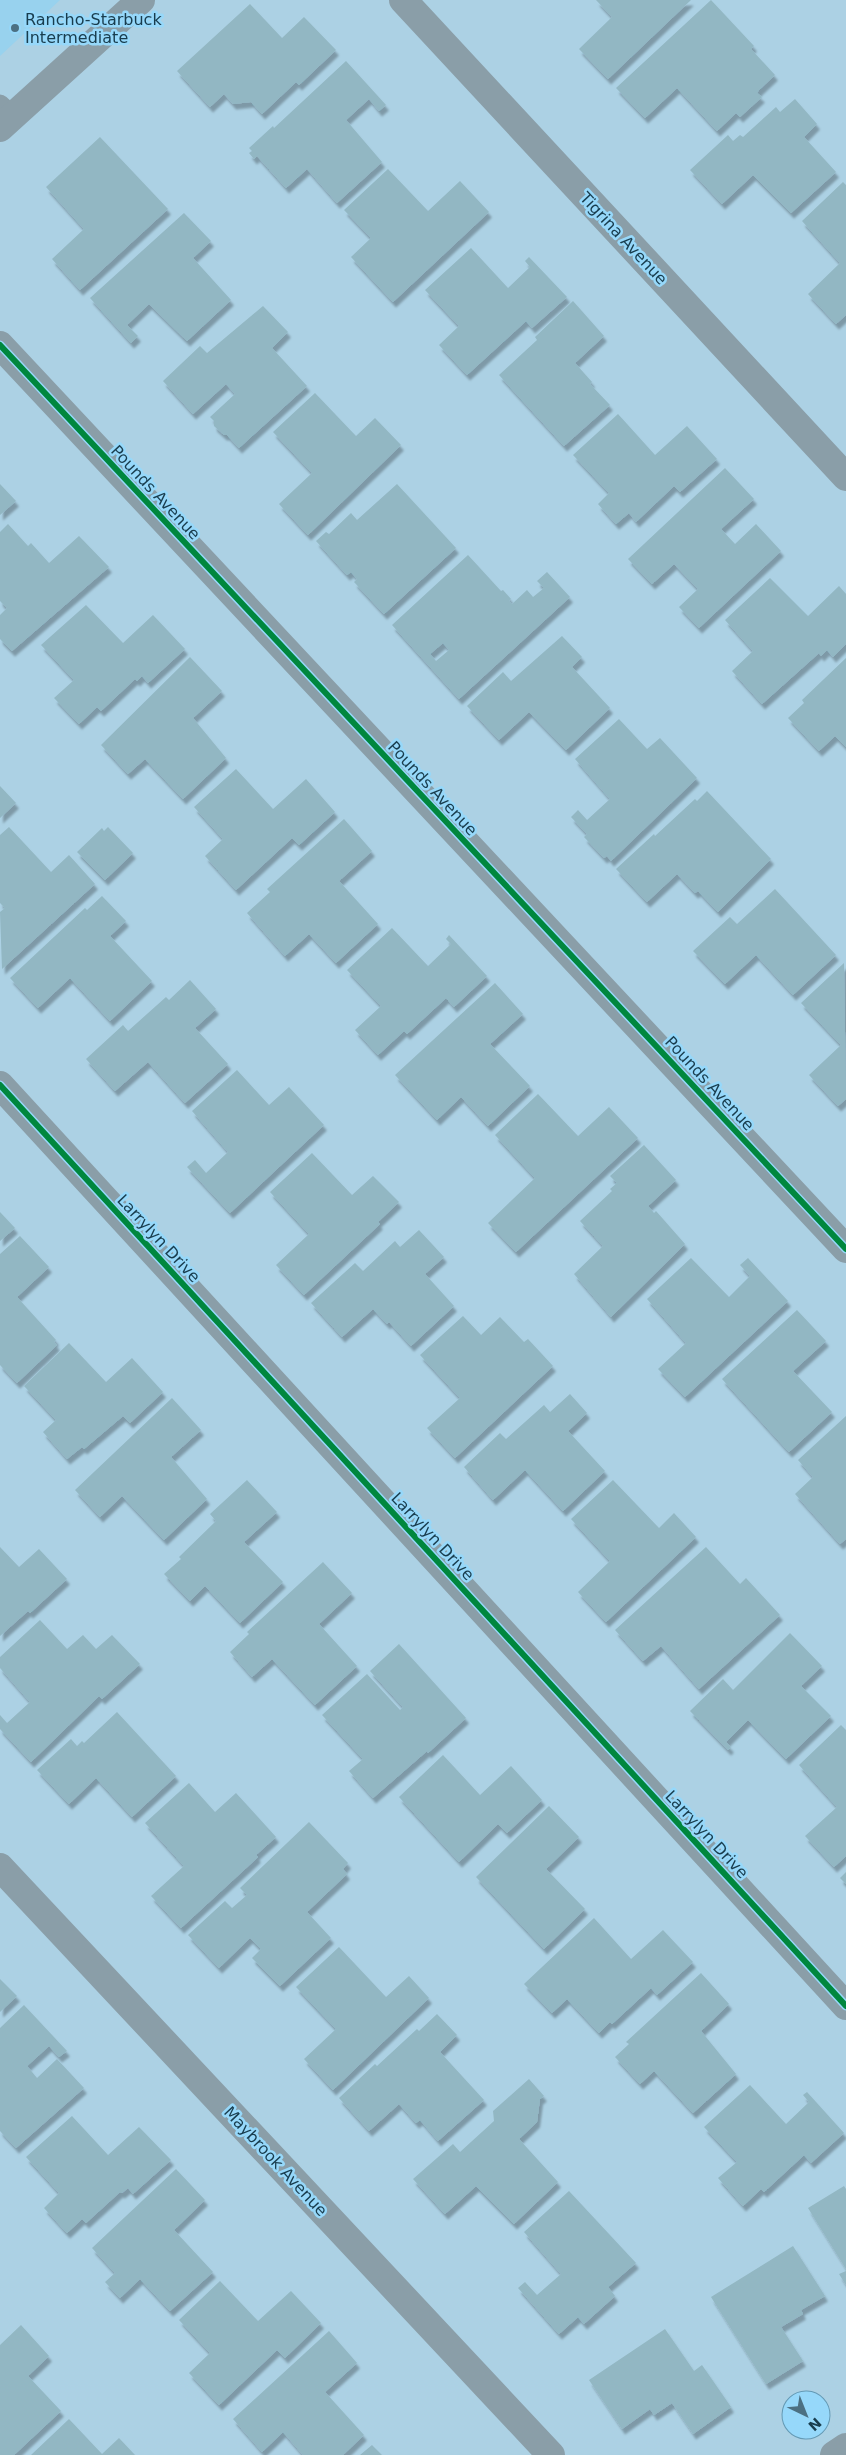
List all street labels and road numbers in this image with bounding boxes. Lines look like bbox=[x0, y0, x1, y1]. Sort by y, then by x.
street label: Tigrina Avenue bbox=[575, 187, 671, 288]
street label: Pounds Avenue bbox=[107, 441, 204, 543]
street label: Pounds Avenue bbox=[384, 737, 481, 839]
street label: Pounds Avenue bbox=[661, 1032, 758, 1134]
street label: Larrylyn Drive bbox=[113, 1191, 204, 1286]
street label: Larrylyn Drive bbox=[387, 1489, 478, 1584]
street label: Larrylyn Drive bbox=[661, 1787, 752, 1882]
street label: Maybrook Avenue bbox=[220, 2103, 331, 2220]

